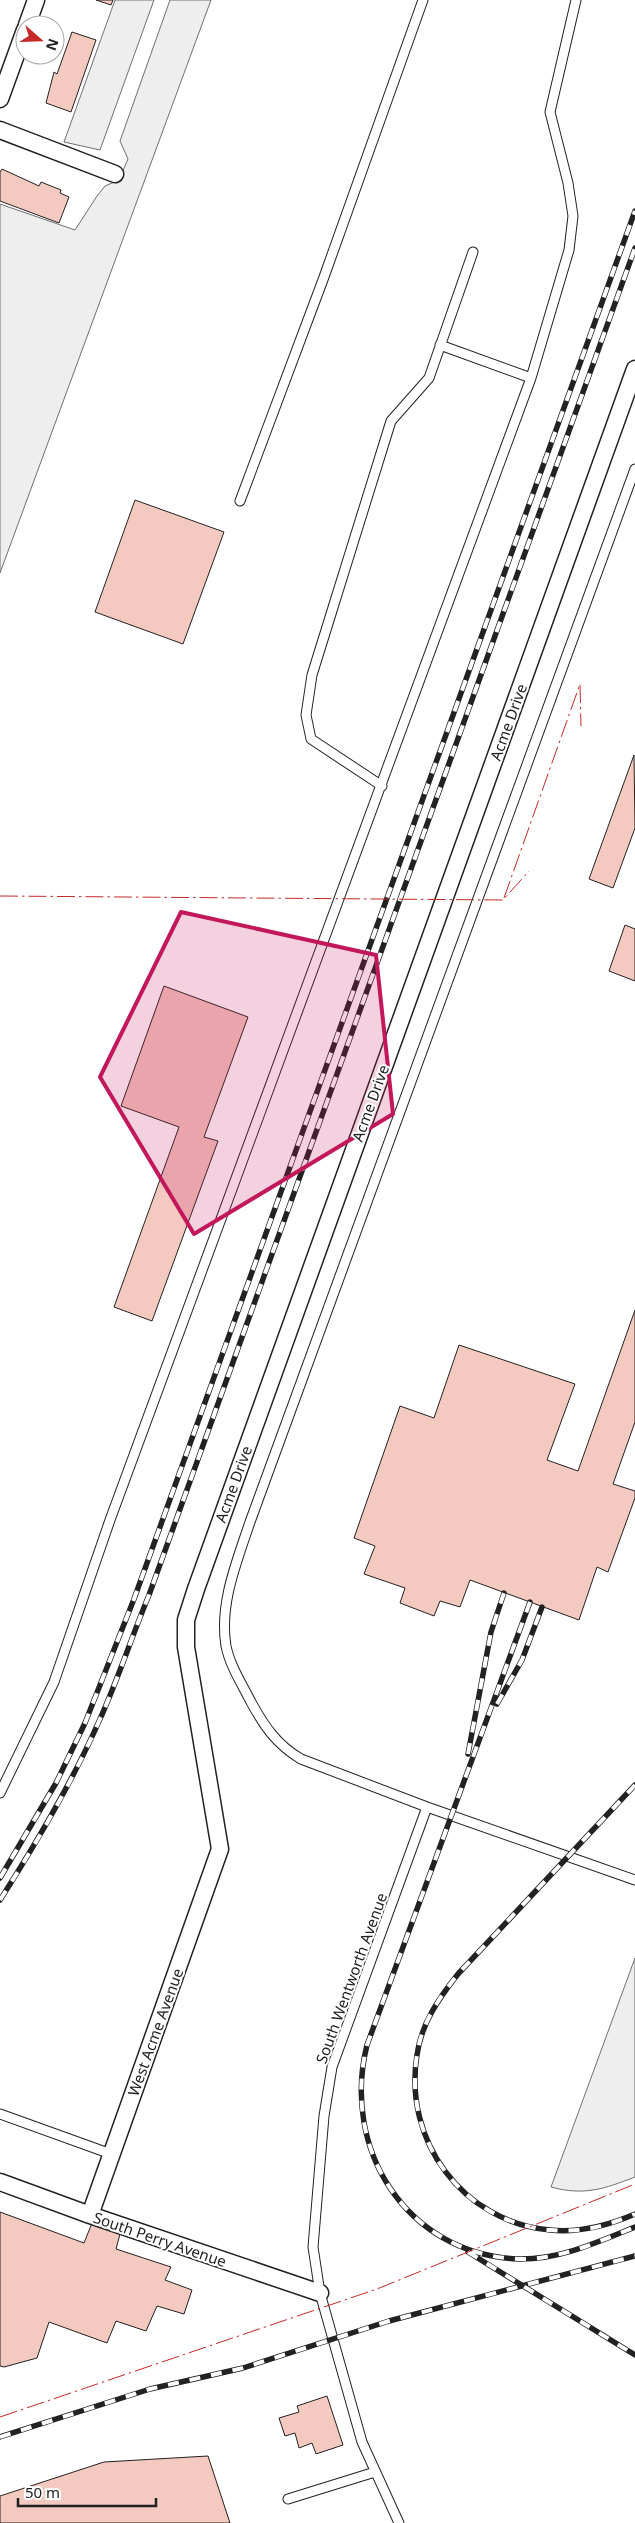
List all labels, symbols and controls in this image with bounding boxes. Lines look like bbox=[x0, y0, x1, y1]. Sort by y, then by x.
north arrow bbox=[15, 15, 65, 65]
text: N bbox=[42, 36, 64, 53]
street label: Acme Drive bbox=[485, 681, 531, 763]
street label: Acme Drive bbox=[347, 1062, 393, 1144]
street label: Acme Drive bbox=[210, 1443, 256, 1525]
street label: South Wentworth Avenue bbox=[311, 1890, 391, 2066]
street label: West Acme Avenue bbox=[123, 1965, 187, 2099]
street label: South Perry Avenue bbox=[91, 2207, 229, 2271]
scale bar bbox=[18, 2476, 155, 2508]
text: 50 m bbox=[25, 2482, 60, 2502]

